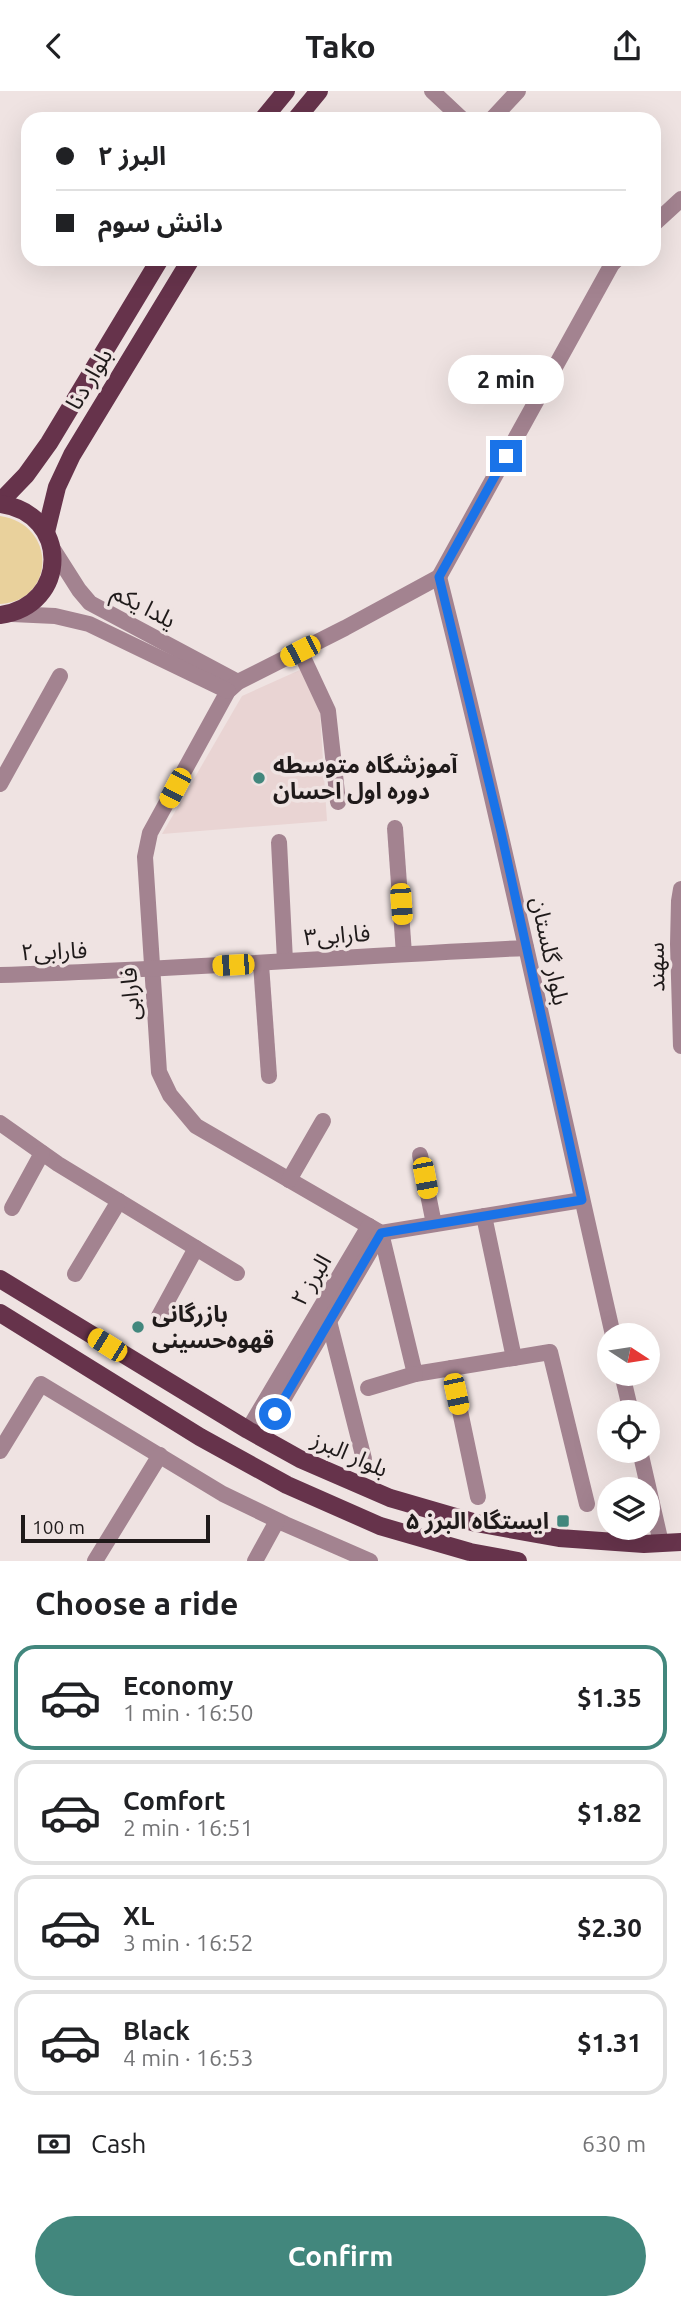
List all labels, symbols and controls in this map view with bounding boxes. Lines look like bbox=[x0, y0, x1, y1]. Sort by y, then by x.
icon: back bbox=[35, 27, 73, 65]
icon: share bbox=[608, 27, 646, 65]
text: Tako bbox=[305, 28, 376, 64]
text: البرز ۲ bbox=[98, 141, 166, 170]
text: دانش سوم bbox=[98, 208, 223, 237]
street label: بلوار دنا bbox=[61, 344, 118, 415]
callout: 2 min bbox=[448, 355, 564, 403]
text: 2 min bbox=[477, 367, 535, 392]
route end bbox=[490, 440, 522, 472]
street label: یلدا یکم bbox=[106, 579, 180, 637]
car bbox=[277, 632, 324, 670]
place label: آموزشگاه متوسطه دوره اول احسان bbox=[273, 752, 458, 805]
car bbox=[156, 765, 195, 811]
marker: آموزشگاه متوسطه دوره اول احسان bbox=[251, 770, 267, 786]
car bbox=[390, 882, 413, 926]
street label: بلوار گلستان bbox=[525, 894, 574, 1008]
street label: فارابی۳ bbox=[303, 920, 371, 951]
street label: فارابی۲ bbox=[20, 937, 88, 966]
street label: سهند bbox=[643, 942, 669, 992]
car bbox=[212, 953, 255, 977]
street label: فارابی bbox=[115, 966, 146, 1022]
car bbox=[411, 1155, 440, 1201]
street label: البرز ۲ bbox=[286, 1250, 337, 1311]
place label: بازرگانی قهوه‌حسینی bbox=[152, 1301, 274, 1354]
marker: بازرگانی قهوه‌حسینی bbox=[130, 1319, 146, 1335]
north arrow bbox=[597, 1323, 660, 1386]
map controls bbox=[597, 1323, 660, 1540]
car bbox=[84, 1325, 131, 1365]
car bbox=[442, 1371, 471, 1417]
route start bbox=[259, 1398, 291, 1430]
button: locate bbox=[597, 1400, 660, 1463]
street label: بلوار البرز bbox=[307, 1425, 392, 1483]
button: layers bbox=[597, 1477, 660, 1540]
place label: ایستگاه البرز ۵ bbox=[406, 1508, 549, 1535]
scale bar bbox=[21, 1512, 210, 1544]
marker: ایستگاه البرز ۵ bbox=[555, 1513, 571, 1529]
text: 100 m bbox=[32, 1516, 85, 1538]
text: Choose a ride bbox=[35, 1585, 238, 1621]
icon: car bbox=[39, 1666, 102, 1729]
text: Economy bbox=[123, 1671, 233, 1700]
text: $1.35 bbox=[577, 1683, 642, 1712]
text: 1 min · 16:50 bbox=[123, 1700, 254, 1725]
icon: car bbox=[39, 1781, 102, 1844]
text: Comfort bbox=[123, 1786, 226, 1815]
text: $1.82 bbox=[577, 1798, 642, 1827]
text: 2 min · 16:51 bbox=[123, 1815, 254, 1840]
icon: car bbox=[39, 1896, 102, 1959]
text: XL bbox=[123, 1901, 154, 1930]
text: $2.30 bbox=[577, 1913, 642, 1942]
text: 3 min · 16:52 bbox=[123, 1930, 254, 1955]
icon: car bbox=[39, 2011, 102, 2074]
text: Black bbox=[123, 2016, 190, 2045]
text: $1.31 bbox=[577, 2028, 642, 2057]
text: 4 min · 16:53 bbox=[123, 2045, 254, 2070]
icon: cash bbox=[35, 2125, 73, 2163]
text: Cash bbox=[91, 2129, 146, 2158]
text: 630 m bbox=[582, 2131, 646, 2156]
button: Confirm bbox=[35, 2216, 646, 2296]

